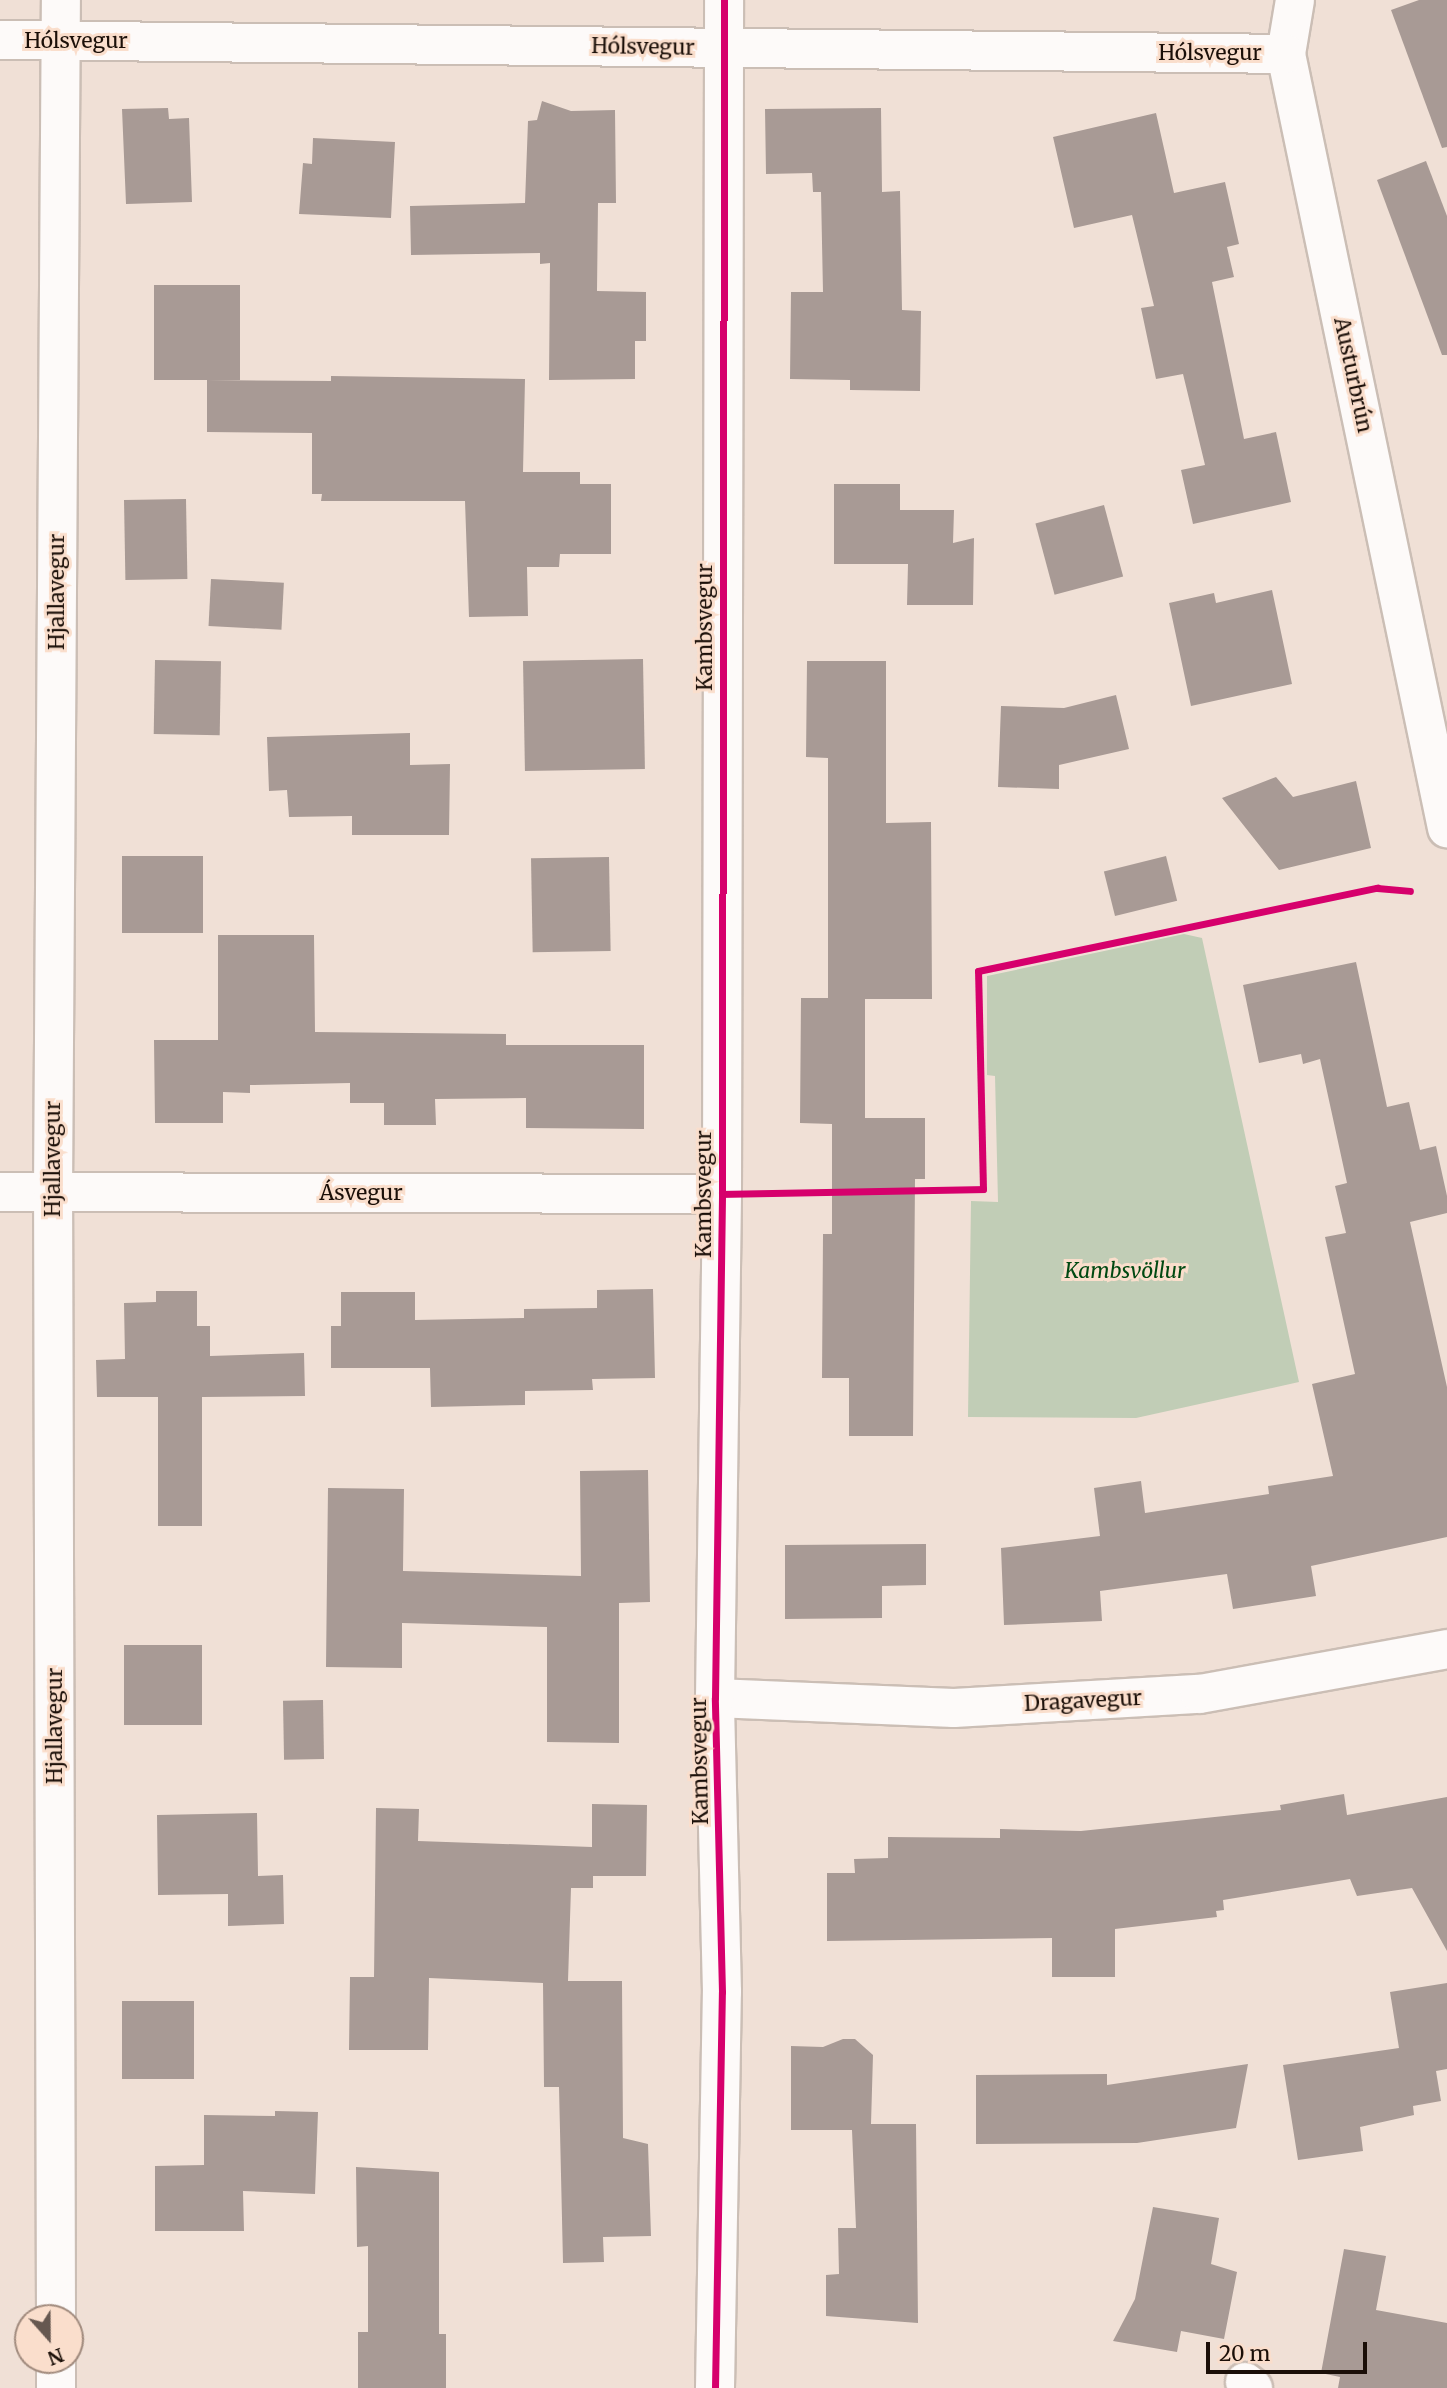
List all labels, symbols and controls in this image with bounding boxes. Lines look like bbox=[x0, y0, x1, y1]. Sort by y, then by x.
street label: Hólsvegur bbox=[24, 28, 128, 54]
street label: Hólsvegur bbox=[591, 33, 695, 61]
street label: Hólsvegur bbox=[1158, 40, 1262, 66]
street label: Austurbrún bbox=[1328, 315, 1378, 435]
street label: Hjallavegur bbox=[44, 534, 70, 650]
street label: Kambsvegur bbox=[692, 563, 718, 691]
street label: Hjallavegur bbox=[40, 1101, 66, 1217]
street label: Kambsvegur bbox=[691, 1130, 717, 1258]
street label: Ásvegur bbox=[319, 1180, 403, 1206]
park label: Kambsvöllur bbox=[1064, 1258, 1186, 1284]
street label: Hjallavegur bbox=[42, 1668, 68, 1784]
street label: Dragavegur bbox=[1023, 1685, 1143, 1717]
street label: Kambsvegur bbox=[686, 1697, 714, 1825]
north arrow bbox=[14, 2304, 84, 2374]
scale bar bbox=[1209, 2328, 1370, 2372]
text: 20 m bbox=[1219, 2340, 1270, 2367]
text: N bbox=[45, 2343, 67, 2371]

